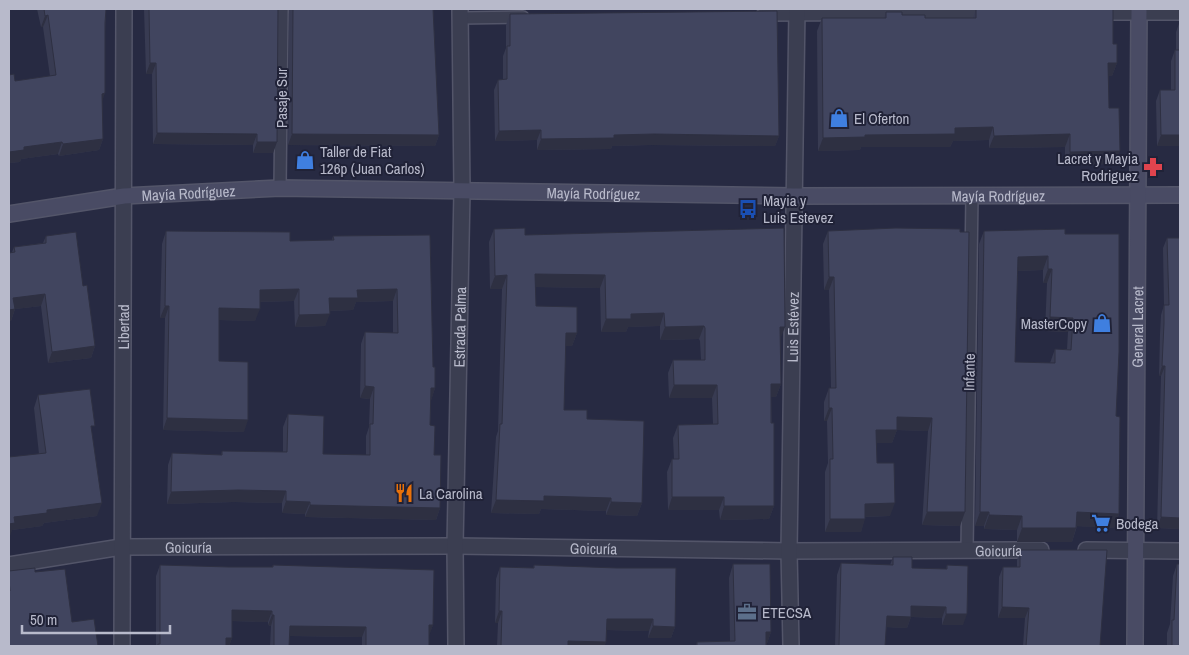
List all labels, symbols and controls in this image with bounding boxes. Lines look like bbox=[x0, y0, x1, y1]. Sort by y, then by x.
street label: Pasaje Sur bbox=[271, 68, 292, 128]
shop icon: El Oferton bbox=[828, 107, 850, 129]
place label: El Oferton bbox=[854, 108, 909, 129]
place label: Taller de Fiat 126p (Juan Carlos) bbox=[320, 141, 425, 179]
place label: Lacret y Mayia Rodriguez bbox=[1057, 148, 1138, 186]
shop icon: Taller de Fiat 126p (Juan Carlos) bbox=[294, 149, 316, 171]
pharmacy icon: Lacret y Mayia Rodriguez bbox=[1142, 156, 1164, 178]
street label: Mayía Rodríguez bbox=[141, 180, 236, 206]
street label: Mayía Rodríguez bbox=[546, 182, 640, 204]
street label: Mayía Rodríguez bbox=[951, 185, 1045, 206]
place label: Mayia y Luis Estevez bbox=[763, 190, 833, 228]
bus stop icon: Mayia y Luis Estevez bbox=[737, 198, 759, 220]
street label: Estrada Palma bbox=[448, 286, 471, 368]
street label: General Lacret bbox=[1126, 286, 1148, 368]
street label: Luis Estévez bbox=[781, 292, 803, 362]
street label: Libertad bbox=[112, 304, 134, 350]
shop icon: MasterCopy bbox=[1091, 312, 1113, 334]
place label: MasterCopy bbox=[1021, 313, 1088, 334]
street label: Infante bbox=[958, 353, 980, 391]
restaurant icon: La Carolina bbox=[393, 482, 415, 504]
place label: La Carolina bbox=[419, 483, 483, 504]
supermarket icon: Bodega bbox=[1090, 512, 1112, 534]
place label: Bodega bbox=[1116, 513, 1159, 534]
street label: Goicuría bbox=[165, 536, 212, 557]
street label: Goicuría bbox=[570, 537, 617, 559]
street label: Goicuría bbox=[975, 540, 1022, 561]
office icon: ETECSA bbox=[736, 601, 758, 623]
scale bar bbox=[22, 602, 170, 634]
place label: ETECSA bbox=[762, 602, 812, 623]
text: 50 m bbox=[30, 609, 57, 630]

